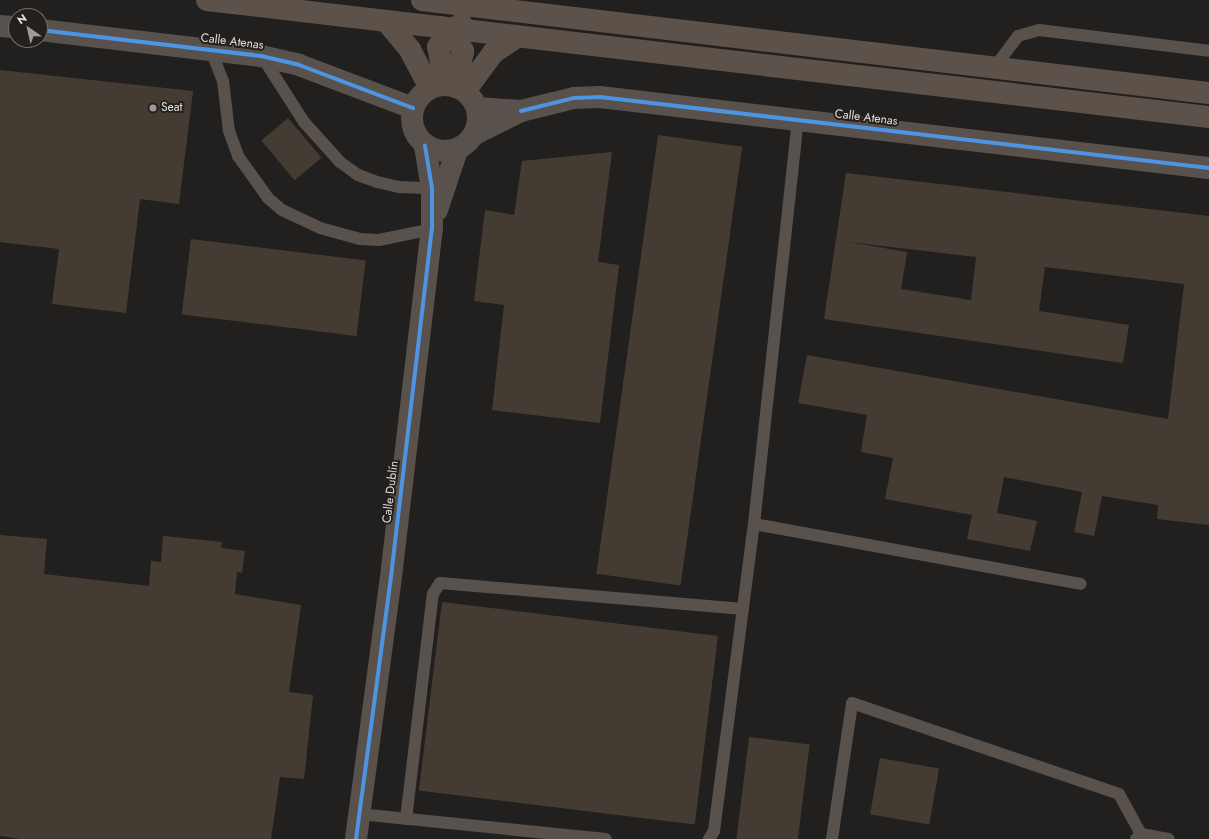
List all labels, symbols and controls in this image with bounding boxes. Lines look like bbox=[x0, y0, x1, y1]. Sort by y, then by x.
north arrow bbox=[8, 8, 48, 48]
text: N bbox=[14, 10, 30, 28]
street label: Calle Atenas bbox=[200, 31, 264, 53]
place label: Seat bbox=[161, 101, 182, 115]
marker: Seat bbox=[148, 103, 158, 113]
street label: Calle Atenas bbox=[834, 107, 898, 129]
street label: Calle Dublín bbox=[380, 460, 402, 524]

